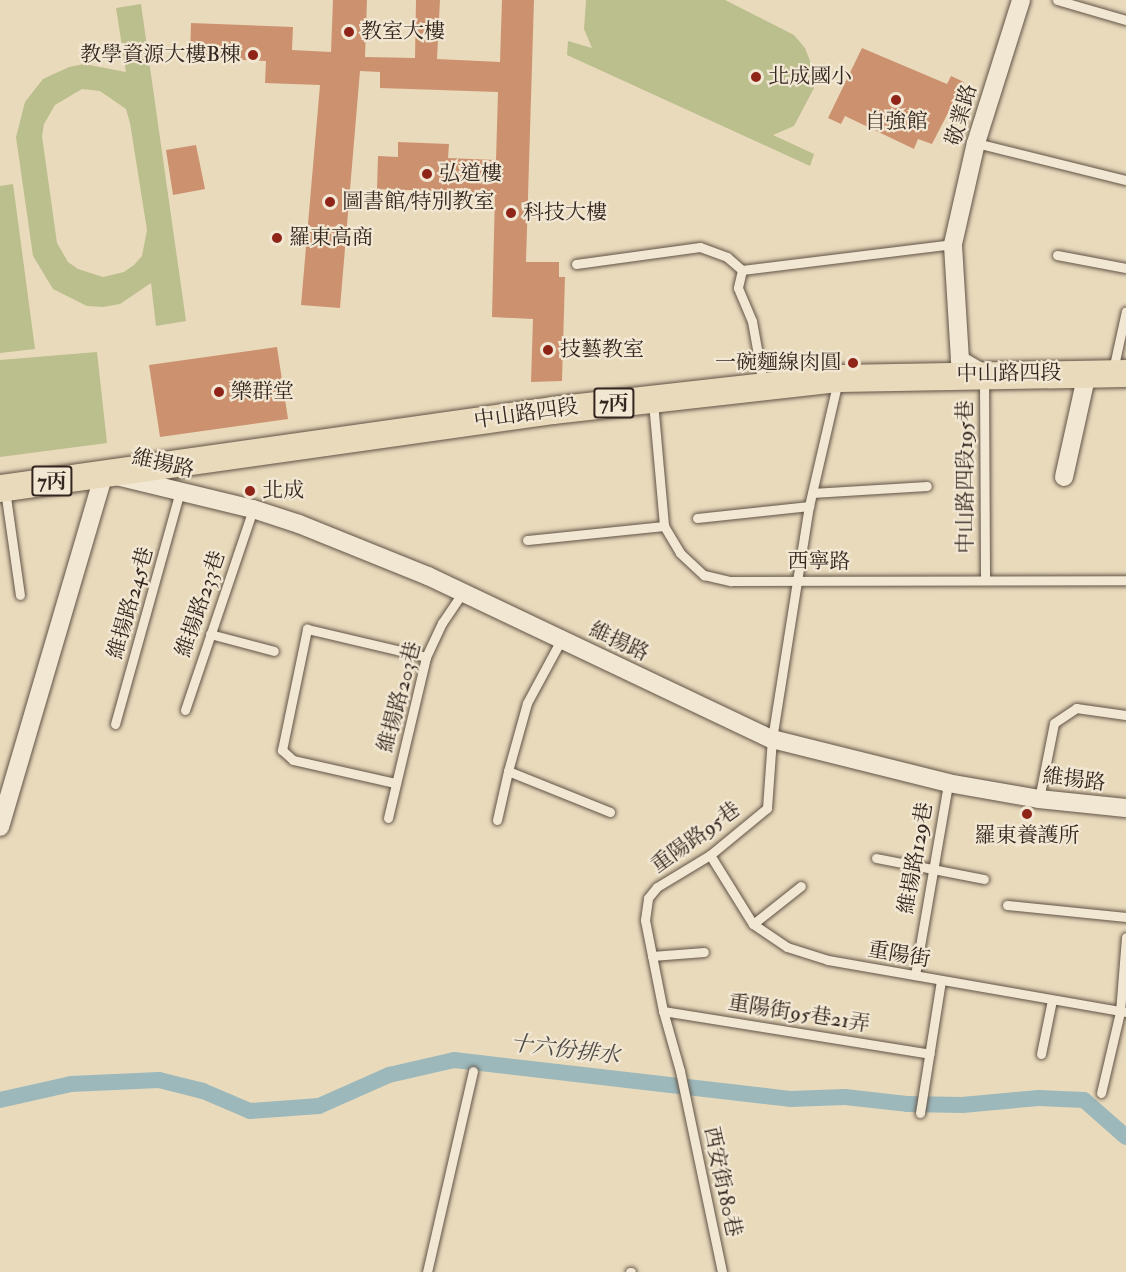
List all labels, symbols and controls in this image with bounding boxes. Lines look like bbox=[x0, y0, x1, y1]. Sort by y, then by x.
place label: 教室大樓 bbox=[361, 19, 445, 45]
marker: 教室大樓 bbox=[342, 25, 356, 39]
place label: 教學資源大樓B棟 bbox=[80, 42, 241, 68]
marker: 教學資源大樓B棟 bbox=[246, 48, 260, 62]
place label: 北成國小 bbox=[768, 64, 852, 90]
marker: 北成國小 bbox=[749, 70, 763, 84]
street label: 敬業路 bbox=[941, 81, 983, 149]
marker: 自強館 bbox=[889, 93, 903, 107]
place label: 自強館 bbox=[865, 109, 927, 135]
place label: 弘道樓 bbox=[439, 161, 502, 187]
marker: 弘道樓 bbox=[420, 167, 434, 181]
place label: 圖書館/特別教室 bbox=[342, 189, 494, 215]
marker: 圖書館/特別教室 bbox=[323, 195, 337, 209]
place label: 科技大樓 bbox=[523, 200, 607, 226]
marker: 科技大樓 bbox=[504, 206, 518, 220]
place label: 羅東高商 bbox=[289, 225, 373, 251]
marker: 羅東高商 bbox=[270, 231, 284, 245]
place label: 技藝教室 bbox=[560, 337, 644, 363]
marker: 技藝教室 bbox=[541, 343, 555, 357]
place label: 一碗麵線肉圓 bbox=[715, 350, 841, 376]
marker: 一碗麵線肉圓 bbox=[846, 356, 860, 370]
street label: 中山路四段 bbox=[956, 360, 1062, 388]
place label: 樂群堂 bbox=[231, 379, 294, 405]
marker: 樂群堂 bbox=[212, 385, 226, 399]
road number: 7丙 bbox=[593, 386, 635, 420]
street label: 中山路四段 bbox=[472, 394, 580, 434]
street label: 中山路四段195巷 bbox=[953, 400, 979, 554]
street label: 維揚路 bbox=[129, 445, 197, 483]
road number: 7丙 bbox=[31, 464, 73, 498]
place label: 北成 bbox=[262, 478, 304, 504]
marker: 北成 bbox=[243, 484, 257, 498]
street label: 維揚路245巷 bbox=[103, 544, 159, 662]
street label: 維揚路233巷 bbox=[171, 548, 231, 660]
street label: 西寧路 bbox=[788, 549, 850, 575]
street label: 維揚路 bbox=[585, 617, 653, 667]
street label: 維揚路203巷 bbox=[373, 639, 427, 755]
street label: 維揚路 bbox=[1041, 764, 1107, 796]
street label: 重陽路95巷 bbox=[647, 797, 745, 879]
street label: 維揚路129巷 bbox=[894, 800, 938, 916]
marker: 羅東養護所 bbox=[1020, 807, 1034, 821]
place label: 羅東養護所 bbox=[975, 823, 1079, 849]
street label: 重陽街 bbox=[866, 937, 932, 973]
street label: 重陽街95巷21弄 bbox=[726, 990, 872, 1038]
water label: 十六份排水 bbox=[509, 1030, 621, 1070]
street label: 西安街180巷 bbox=[698, 1125, 746, 1239]

